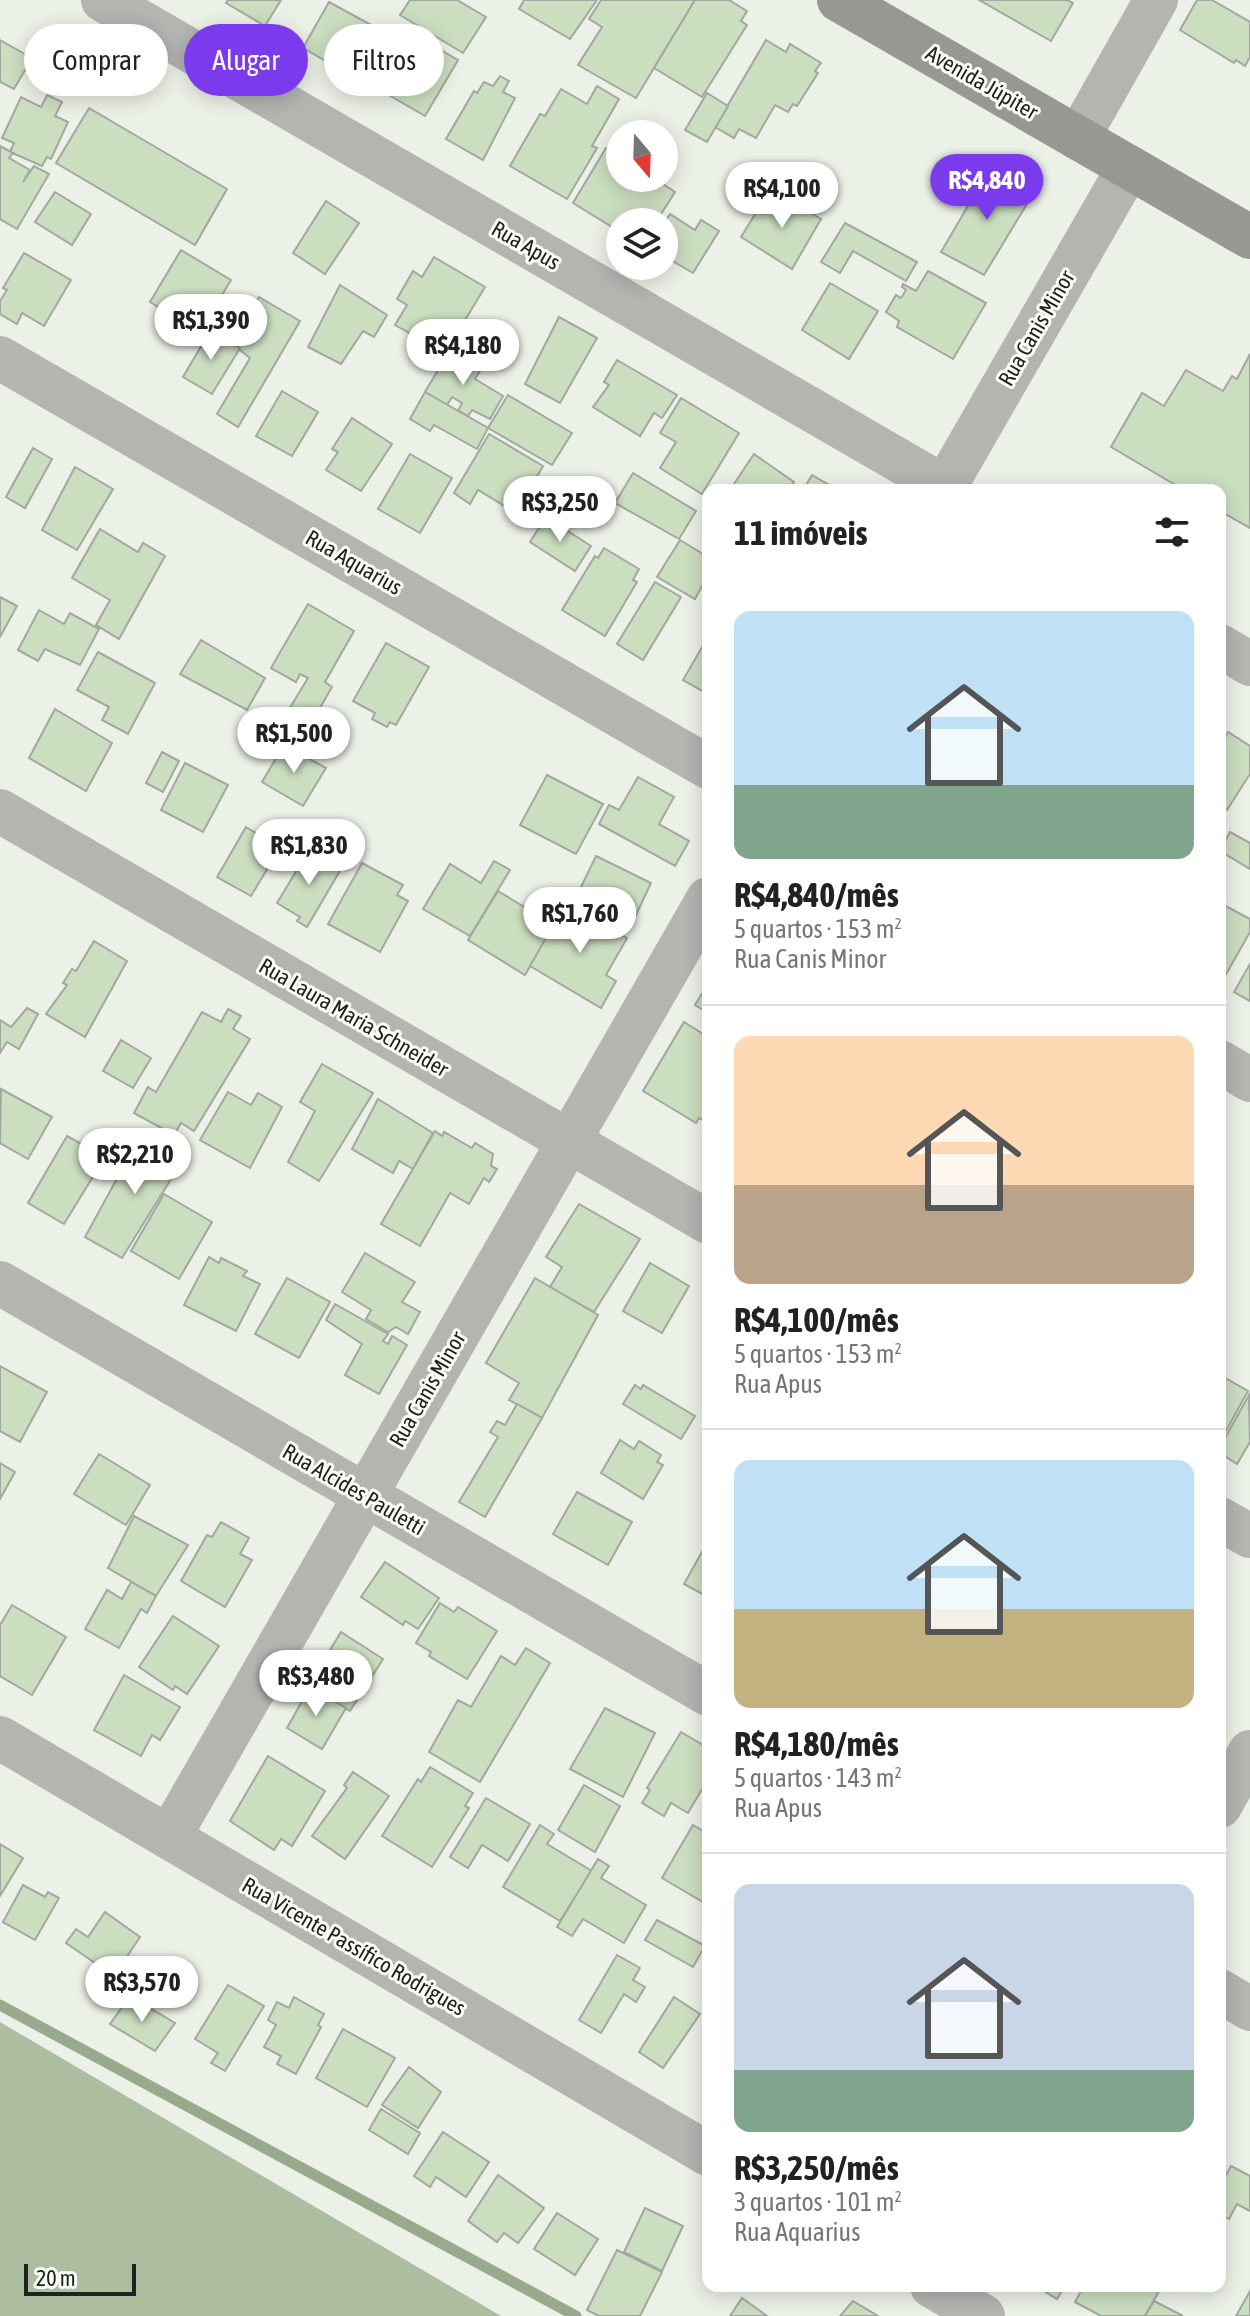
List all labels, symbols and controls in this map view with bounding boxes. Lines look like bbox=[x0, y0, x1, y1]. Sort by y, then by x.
chip: Comprar bbox=[24, 24, 168, 96]
chip: Alugar bbox=[184, 24, 308, 96]
chip: Filtros bbox=[324, 24, 444, 96]
street label: Avenida Júpiter bbox=[921, 40, 1043, 125]
north arrow bbox=[606, 120, 678, 192]
map controls bbox=[606, 120, 678, 280]
pin: R$4,840 bbox=[913, 154, 1061, 222]
pin: R$4,100 bbox=[708, 162, 856, 230]
text: R$4,840 bbox=[948, 165, 1026, 195]
text: R$4,100 bbox=[743, 173, 821, 203]
button: layers bbox=[606, 208, 678, 280]
street label: Rua Apus bbox=[487, 215, 565, 275]
street label: Rua Canis Minor bbox=[993, 265, 1080, 390]
pin: R$1,390 bbox=[137, 294, 285, 362]
text: R$1,390 bbox=[172, 305, 250, 335]
pin: R$4,180 bbox=[389, 319, 537, 387]
text: R$4,180 bbox=[424, 330, 502, 360]
pin: R$3,250 bbox=[486, 476, 634, 544]
text: R$3,250 bbox=[521, 487, 599, 517]
icon: filters bbox=[1150, 510, 1194, 554]
text: 11 imóveis bbox=[734, 513, 867, 552]
street label: Rua Aquarius bbox=[301, 524, 407, 600]
icon: home bbox=[892, 663, 1036, 807]
pin: R$1,500 bbox=[220, 707, 368, 775]
text: R$1,500 bbox=[255, 718, 333, 748]
pin: R$1,830 bbox=[235, 819, 383, 887]
text: R$1,830 bbox=[270, 830, 348, 860]
text: R$4,840/mês bbox=[734, 875, 899, 914]
pin: R$1,760 bbox=[506, 887, 654, 955]
text: R$1,760 bbox=[541, 898, 619, 928]
text: 5 quartos · 153 m² bbox=[734, 914, 902, 944]
text: Rua Canis Minor bbox=[734, 944, 886, 974]
street label: Rua Laura Maria Schneider bbox=[255, 952, 454, 1082]
icon: home bbox=[892, 1088, 1036, 1232]
pin: R$2,210 bbox=[61, 1128, 209, 1196]
text: R$2,210 bbox=[96, 1139, 174, 1169]
text: R$4,100/mês bbox=[734, 1300, 899, 1339]
street label: Rua Canis Minor bbox=[384, 1326, 471, 1451]
text: 5 quartos · 153 m² bbox=[734, 1339, 902, 1369]
text: Rua Apus bbox=[734, 1369, 822, 1399]
street label: Rua Alcides Pauletti bbox=[278, 1438, 430, 1540]
icon: home bbox=[892, 1512, 1036, 1656]
pin: R$3,480 bbox=[242, 1650, 390, 1718]
text: R$3,480 bbox=[277, 1661, 355, 1691]
text: R$4,180/mês bbox=[734, 1724, 899, 1763]
text: 5 quartos · 143 m² bbox=[734, 1763, 902, 1793]
text: Rua Apus bbox=[734, 1793, 822, 1823]
street label: Rua Vicente Passífico Rodrigues bbox=[238, 1871, 471, 2021]
icon: home bbox=[892, 1936, 1036, 2080]
pin: R$3,570 bbox=[68, 1956, 216, 2024]
text: R$3,570 bbox=[103, 1967, 181, 1997]
text: R$3,250/mês bbox=[734, 2148, 899, 2187]
text: 3 quartos · 101 m² bbox=[734, 2187, 902, 2217]
text: Rua Aquarius bbox=[734, 2217, 860, 2247]
scale bar bbox=[24, 2260, 136, 2296]
text: 20 m bbox=[36, 2265, 76, 2291]

